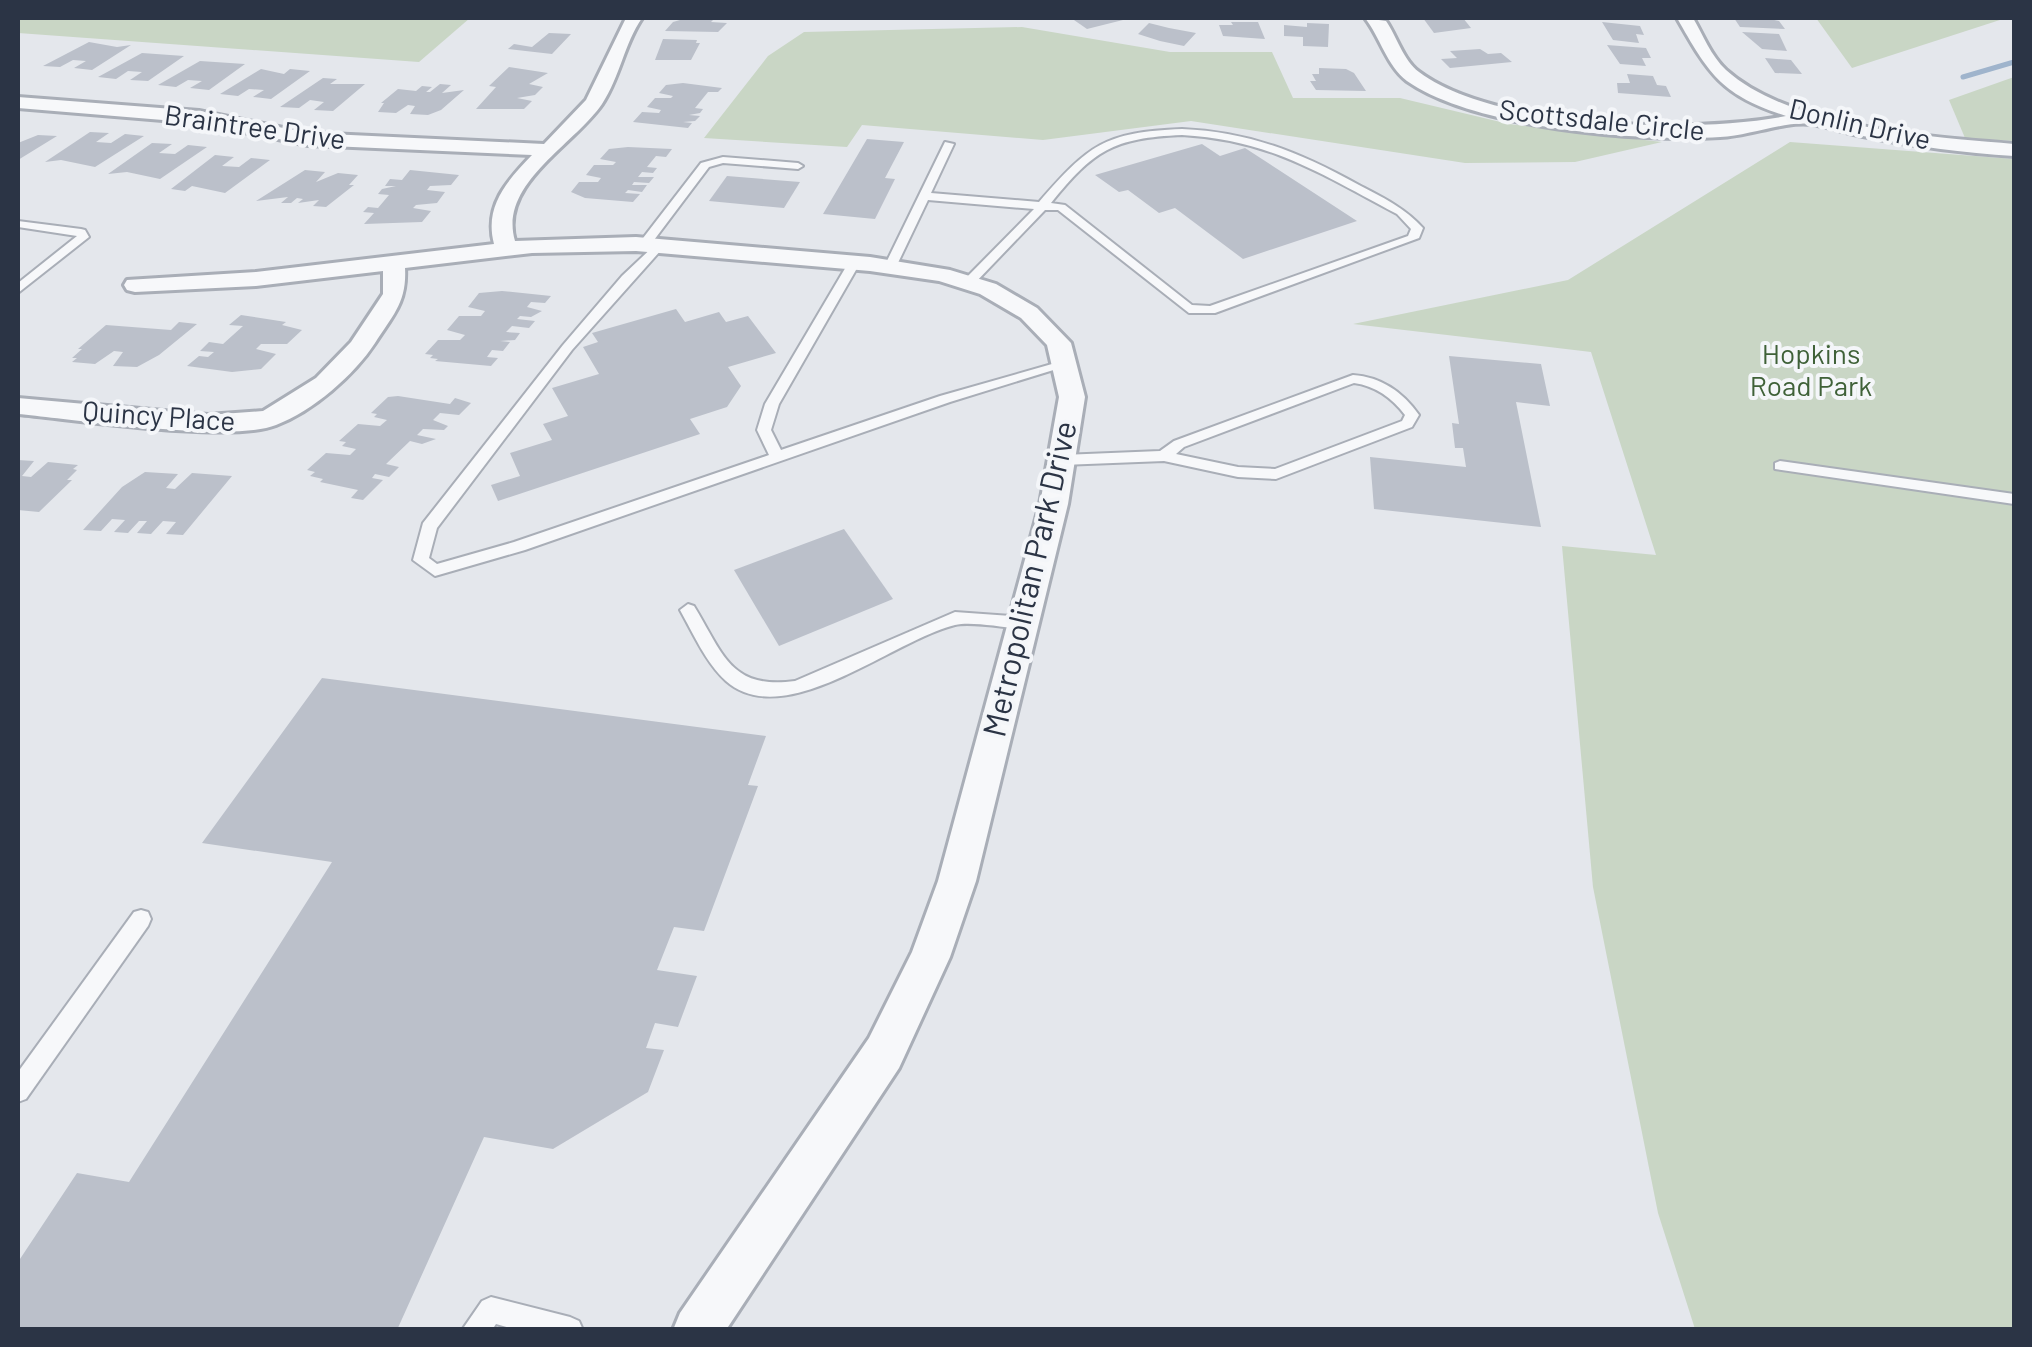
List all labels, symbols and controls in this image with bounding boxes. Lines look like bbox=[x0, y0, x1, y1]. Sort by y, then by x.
street label: Donlin Drive bbox=[1786, 90, 1934, 156]
street label: Scottsdale Circle bbox=[1498, 91, 1707, 147]
street label: Braintree Drive bbox=[163, 96, 348, 156]
park label: Hopkins Road Park bbox=[1750, 336, 1872, 402]
street label: Quincy Place bbox=[82, 393, 236, 437]
street label: Metropolitan Park Drive bbox=[973, 417, 1083, 740]

